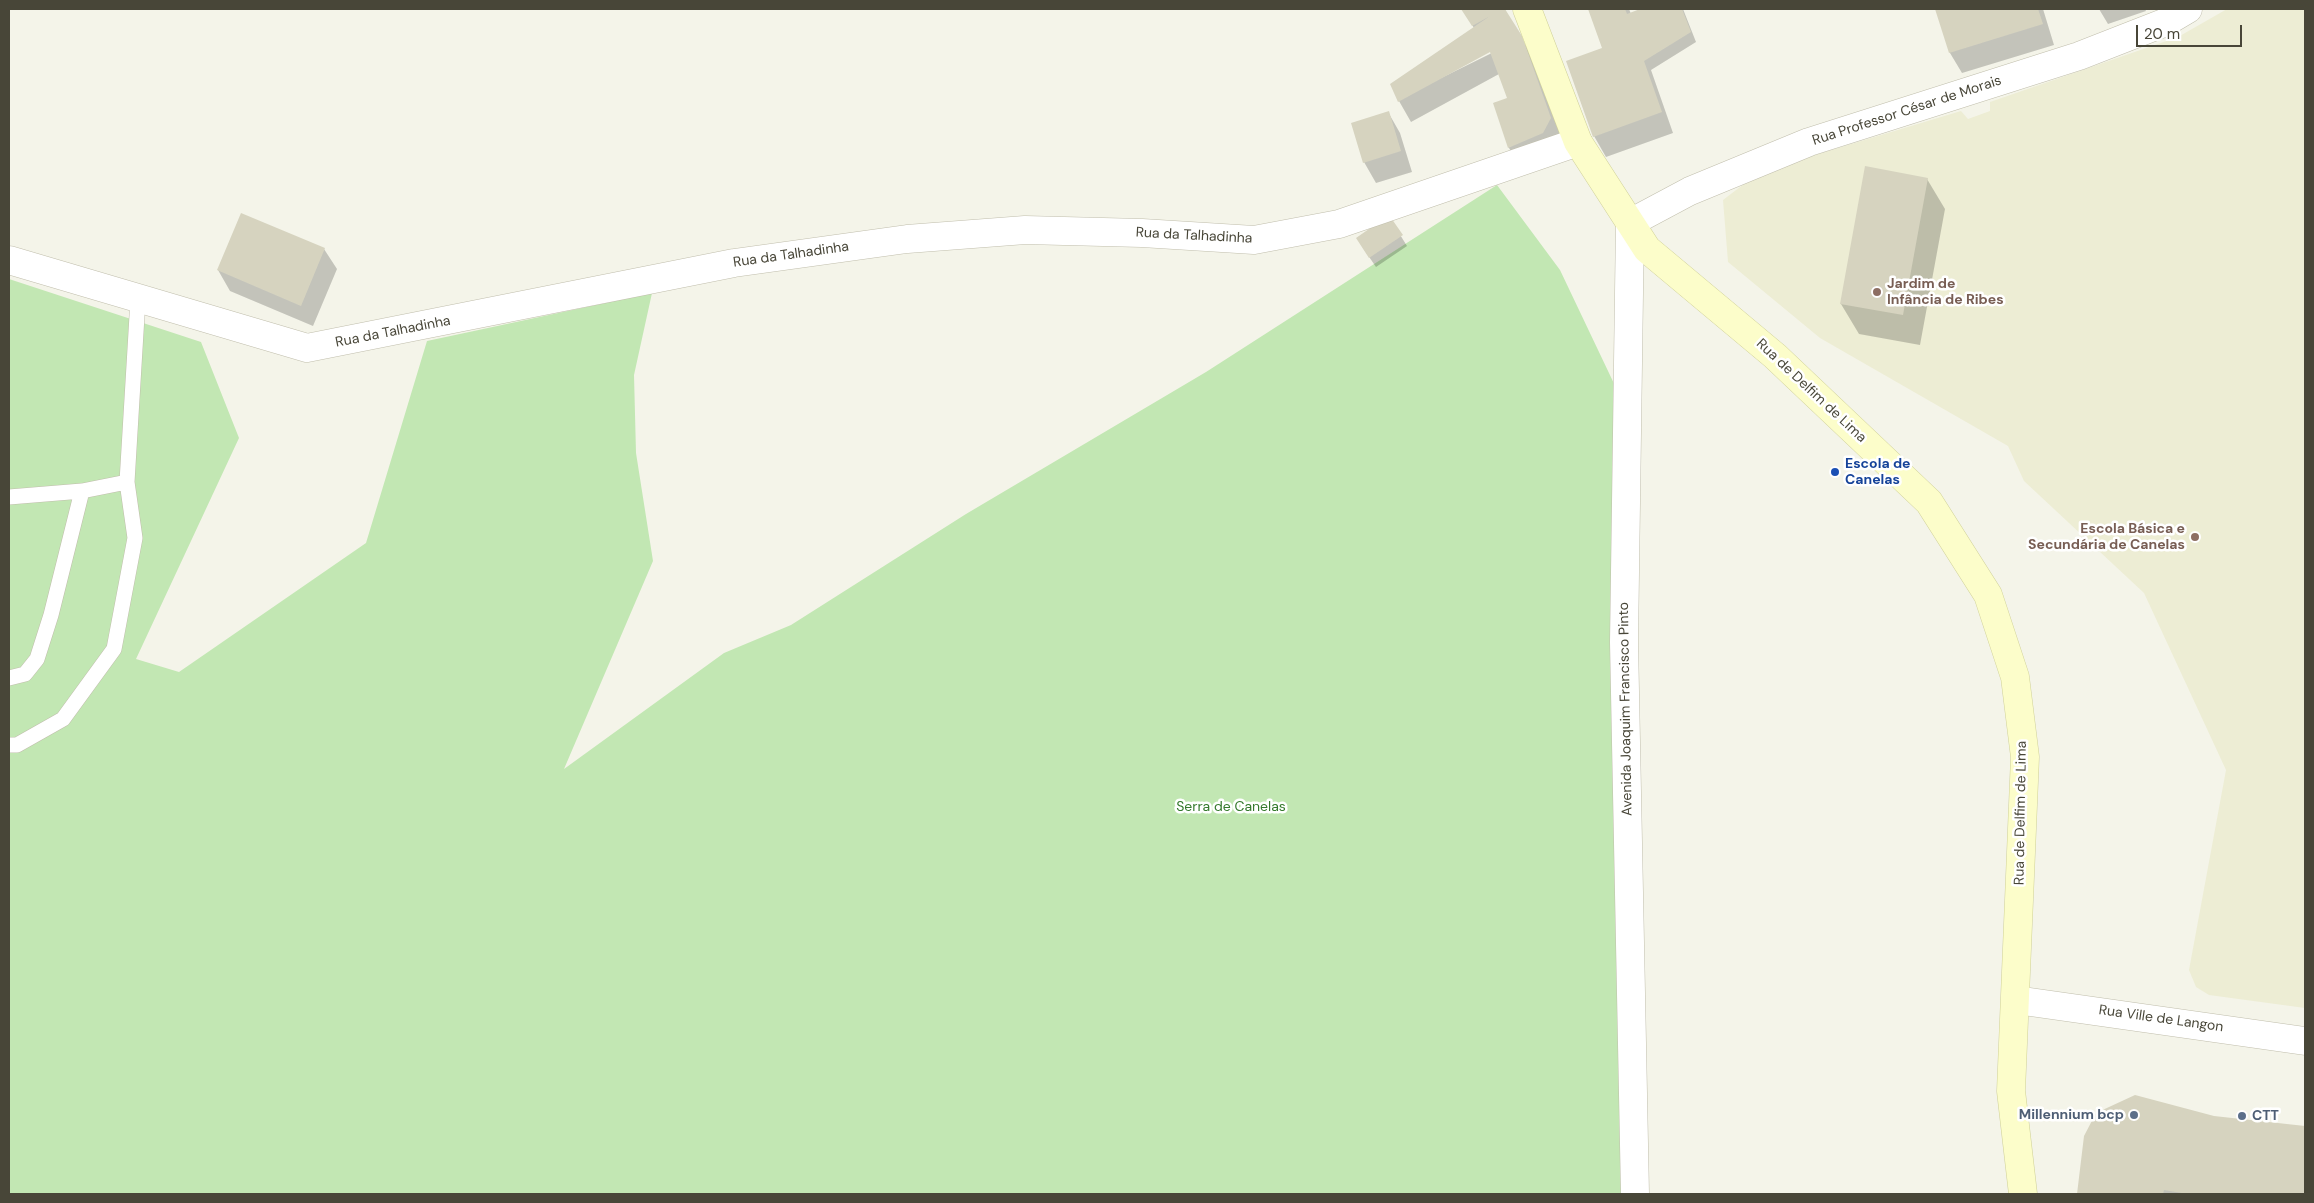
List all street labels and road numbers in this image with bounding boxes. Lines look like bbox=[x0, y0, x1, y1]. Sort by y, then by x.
street label: Rua Professor César de Morais bbox=[1810, 72, 2004, 150]
street label: Rua da Talhadinha bbox=[1135, 225, 1253, 247]
street label: Rua da Talhadinha bbox=[732, 239, 850, 271]
street label: Rua da Talhadinha bbox=[334, 313, 452, 351]
street label: Rua de Delfim de Lima bbox=[1753, 336, 1869, 446]
street label: Avenida Joaquim Francisco Pinto bbox=[1616, 602, 1636, 816]
street label: Rua de Delfim de Lima bbox=[2011, 741, 2031, 885]
street label: Rua Ville de Langon bbox=[2098, 1002, 2224, 1036]

